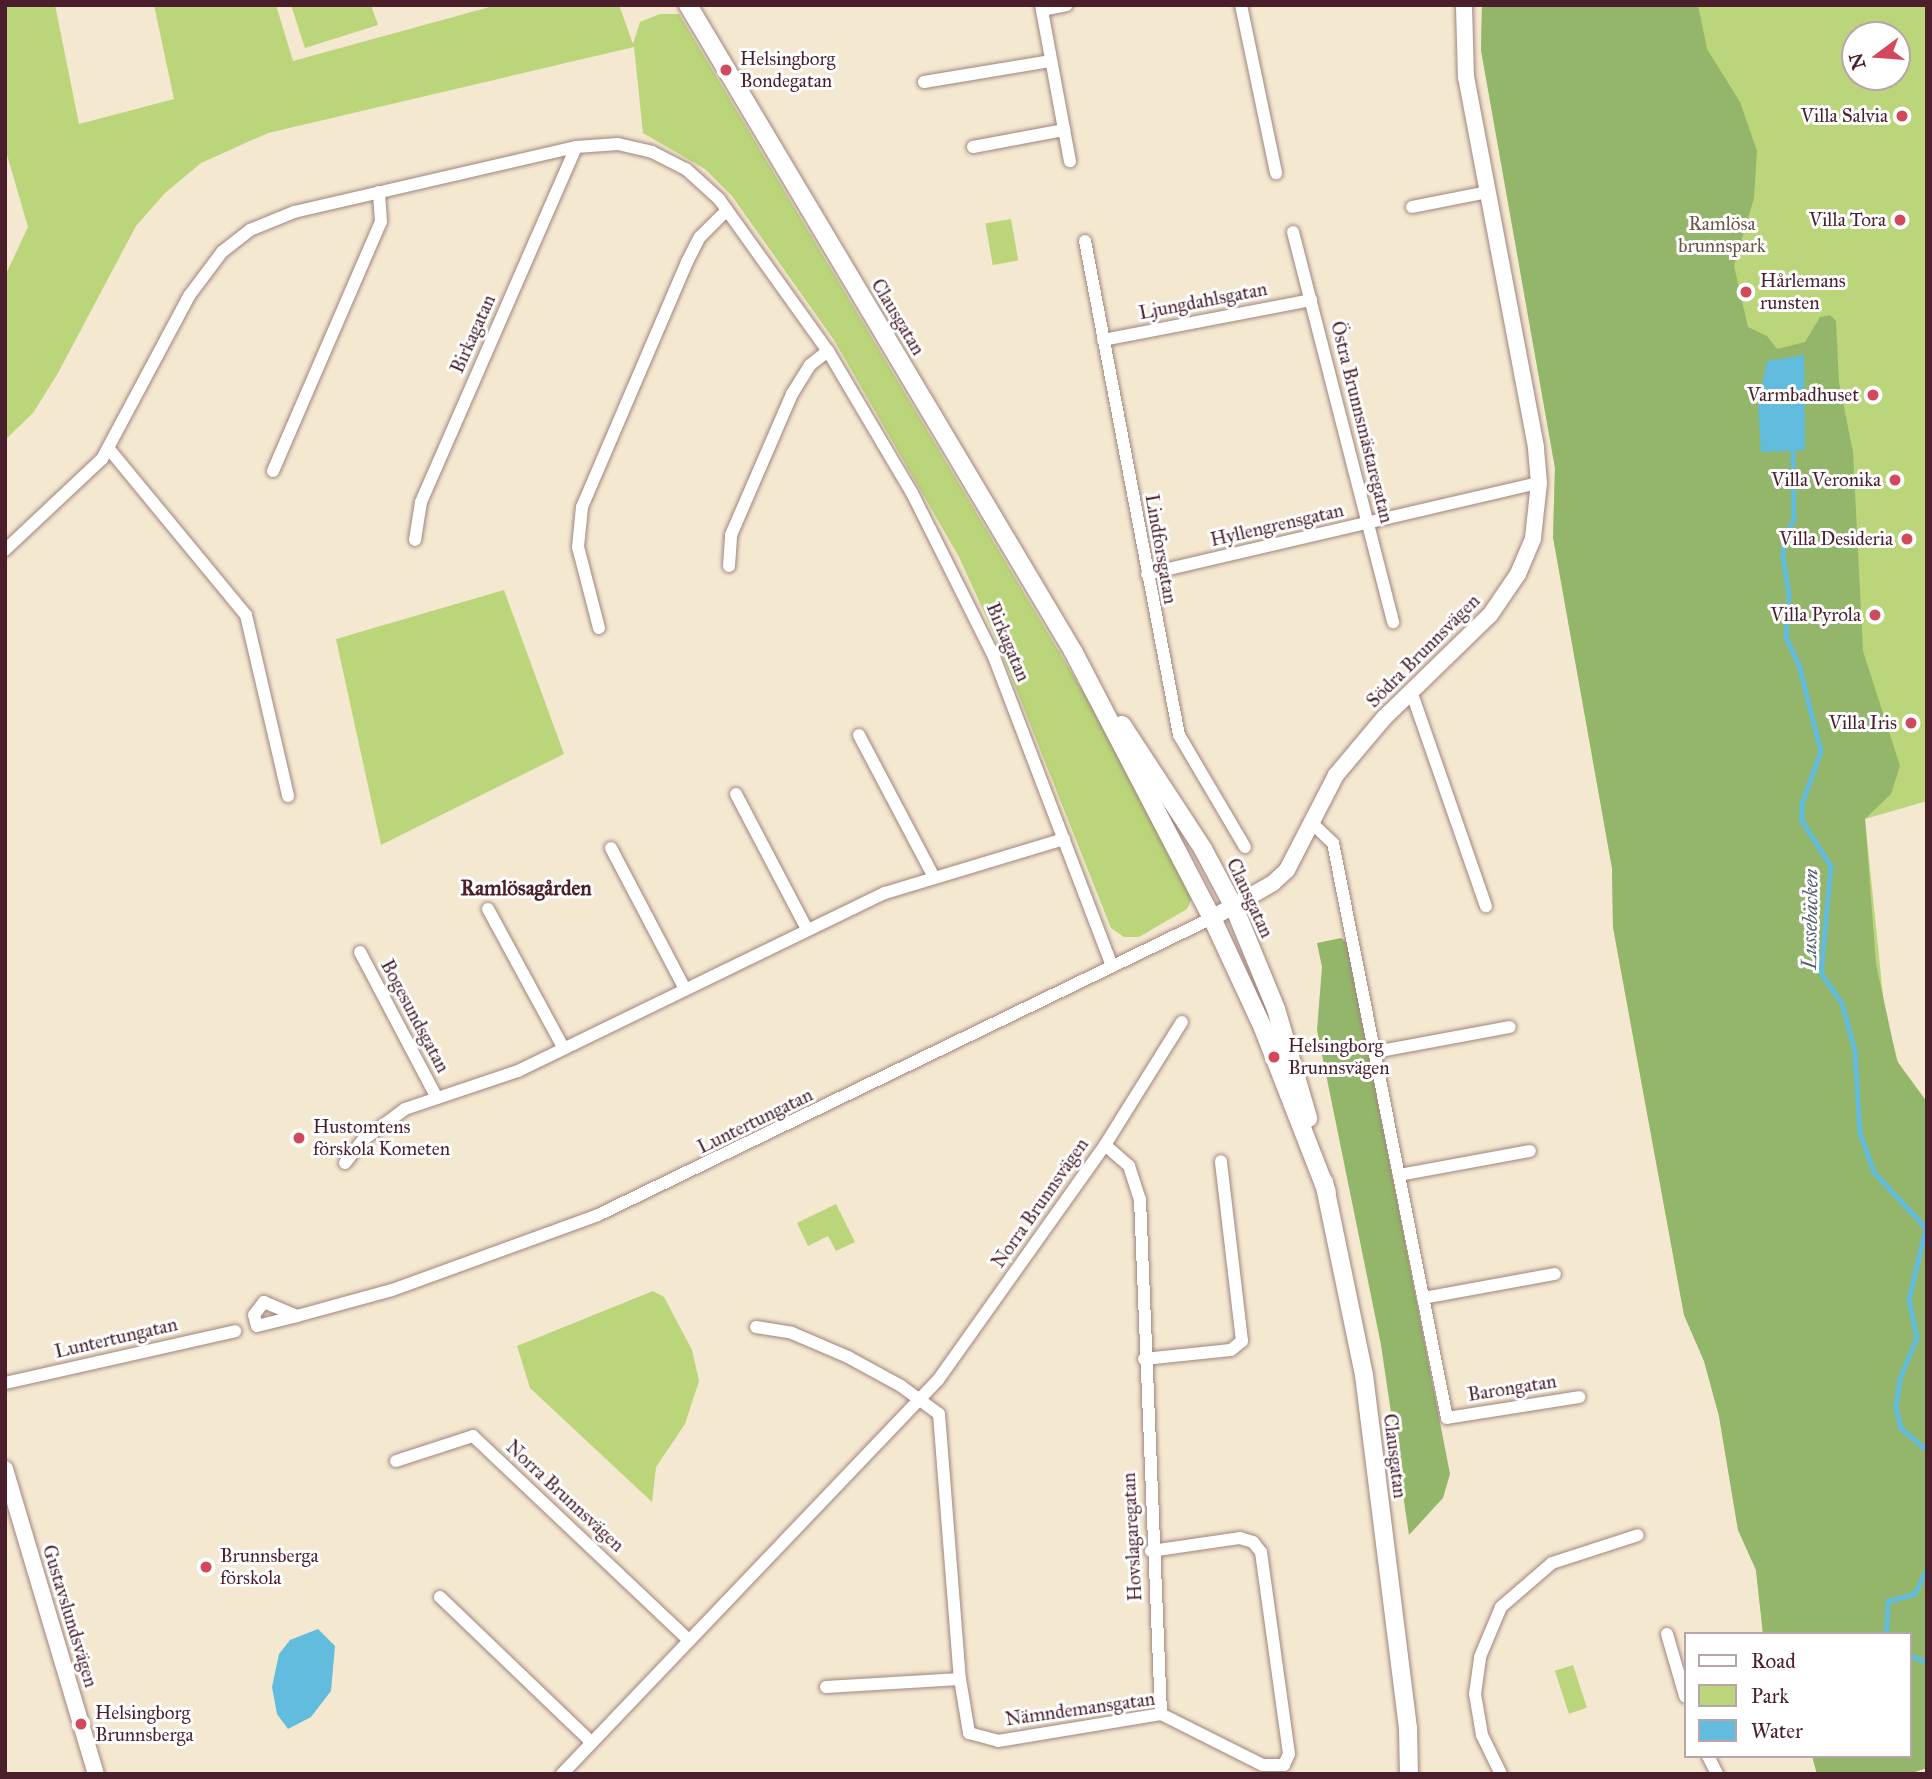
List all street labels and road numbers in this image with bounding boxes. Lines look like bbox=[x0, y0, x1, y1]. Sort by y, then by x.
street label: Clausgatan bbox=[866, 275, 930, 359]
street label: Ljungdahlsgatan bbox=[1137, 277, 1269, 325]
street label: Birkagatan bbox=[446, 291, 500, 377]
street label: Östra Brunnsmästaregatan bbox=[1326, 319, 1398, 525]
street label: Lindforsgatan bbox=[1140, 492, 1182, 606]
street label: Hyllengrensgatan bbox=[1208, 499, 1346, 551]
street label: Södra Brunnsvägen bbox=[1362, 590, 1484, 712]
street label: Birkagatan bbox=[981, 599, 1035, 685]
street label: Clausgatan bbox=[1222, 855, 1278, 941]
street label: Bogesundsgatan bbox=[376, 956, 454, 1076]
street label: Luntertungatan bbox=[694, 1083, 816, 1159]
street label: Norra Brunnsvägen bbox=[987, 1134, 1093, 1272]
street label: Luntertungatan bbox=[52, 1313, 180, 1363]
street label: Barongatan bbox=[1466, 1370, 1558, 1406]
street label: Clausgatan bbox=[1379, 1412, 1411, 1500]
street label: Norra Brunnsvägen bbox=[501, 1435, 629, 1557]
street label: Hovslagaregatan bbox=[1117, 1472, 1147, 1602]
street label: Gustavslundsvägen bbox=[38, 1542, 102, 1690]
street label: Nämndemansgatan bbox=[1004, 1687, 1156, 1731]

